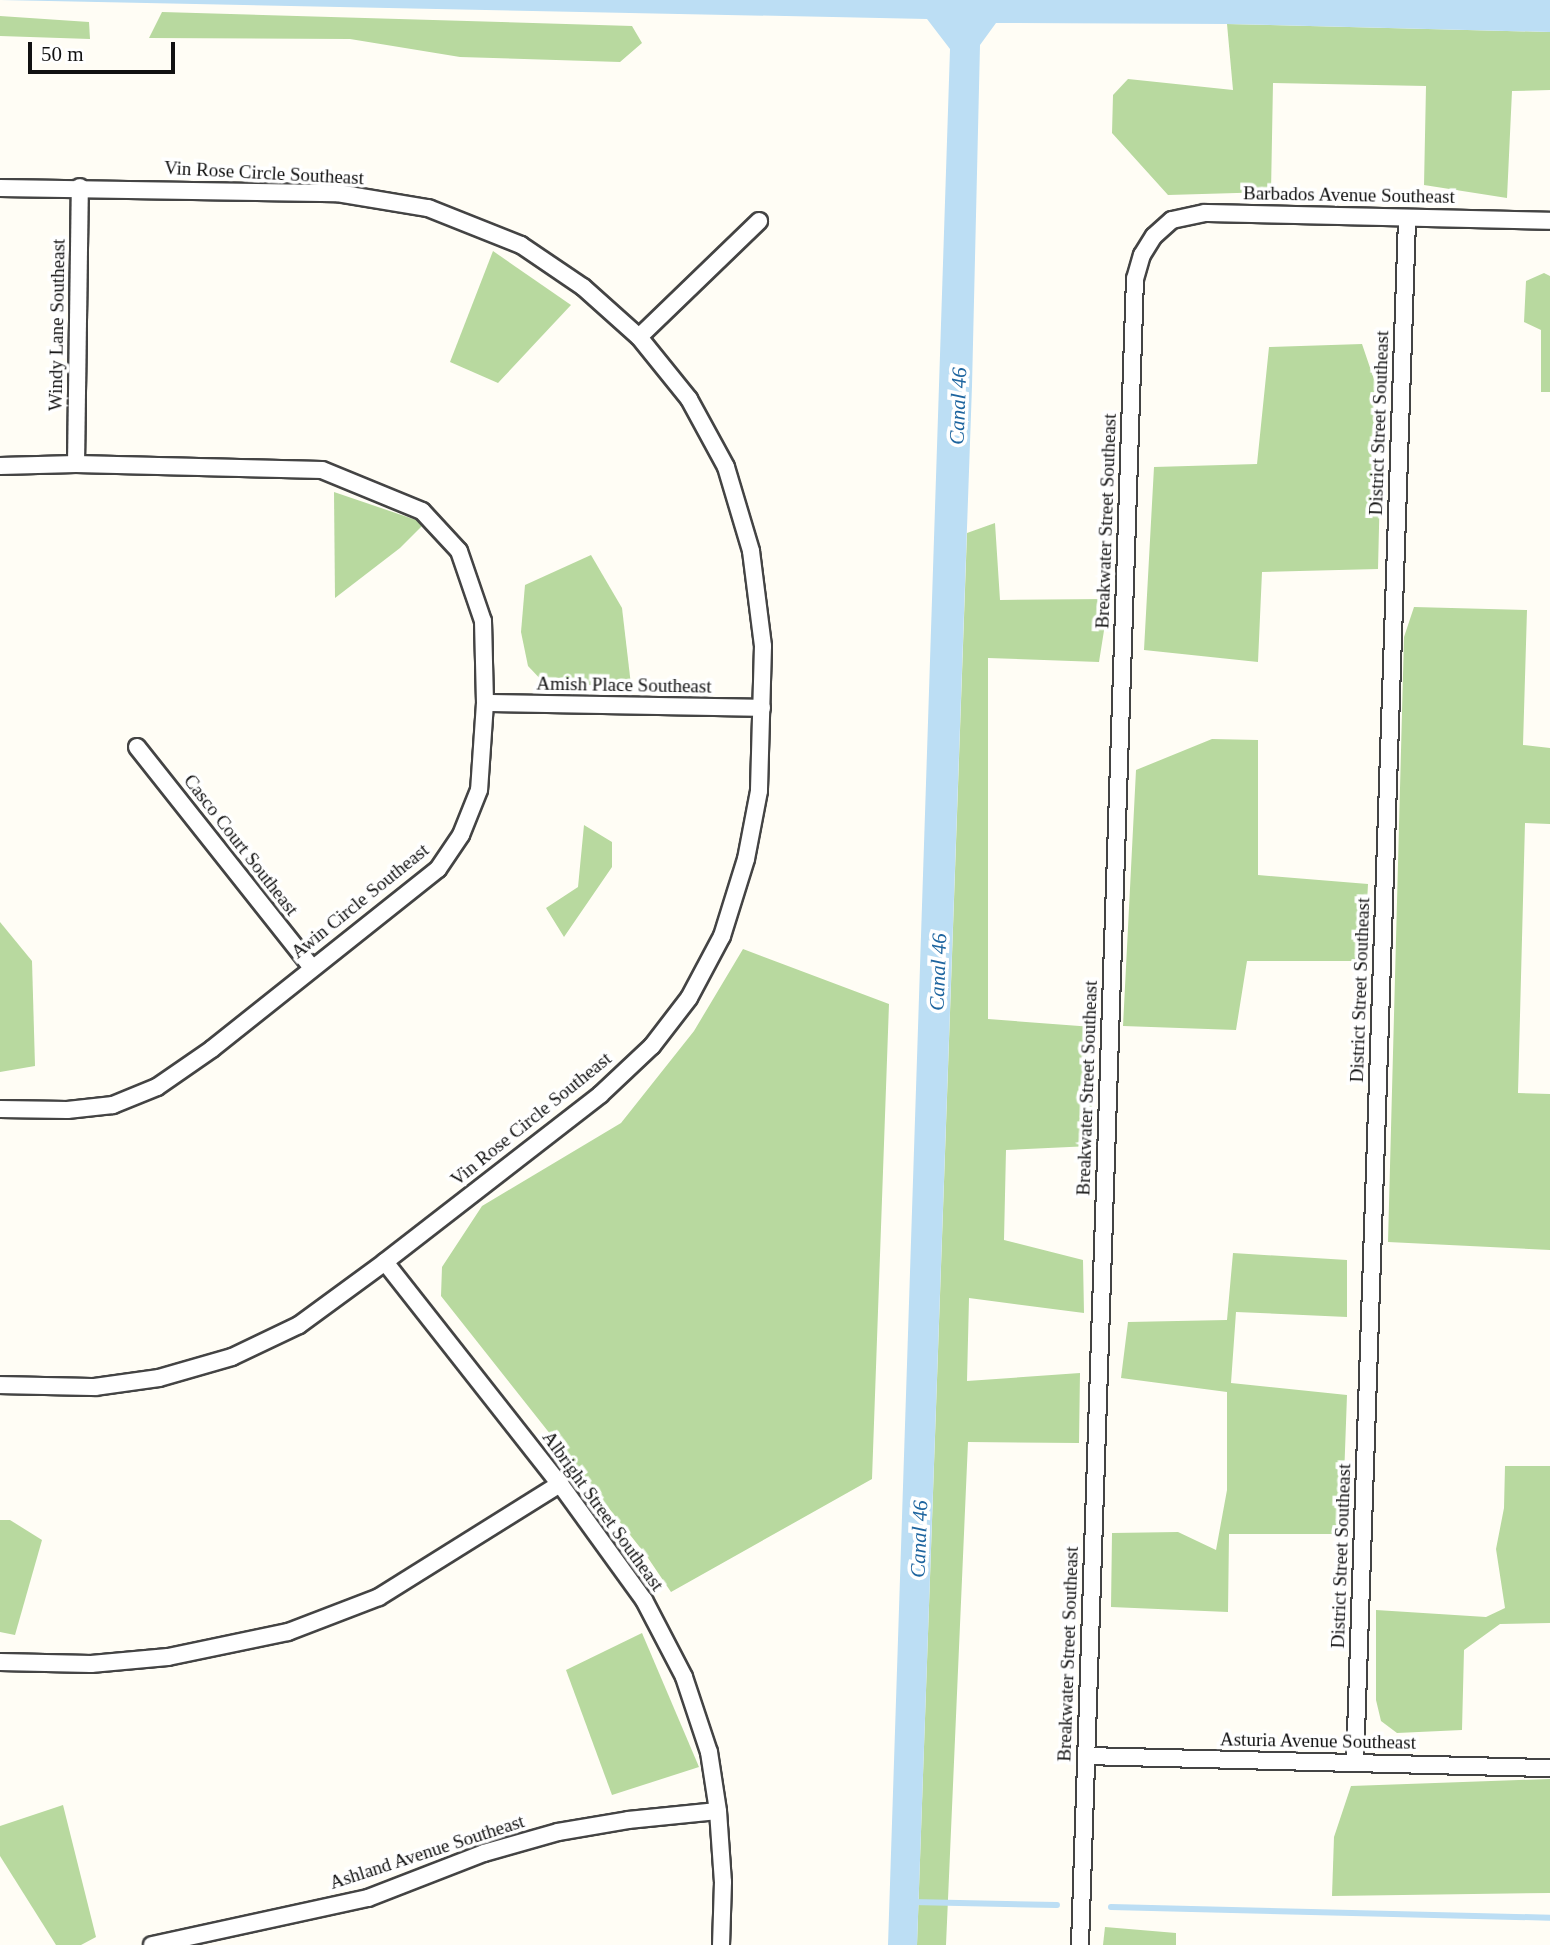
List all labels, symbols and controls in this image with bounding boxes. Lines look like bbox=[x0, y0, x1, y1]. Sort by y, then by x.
scale bar bbox=[32, 28, 178, 72]
text: 50 m bbox=[41, 42, 84, 66]
street label: Vin Rose Circle Southeast bbox=[164, 156, 364, 190]
street label: Barbados Avenue Southeast bbox=[1242, 182, 1456, 208]
street label: Windy Lane Southeast bbox=[44, 239, 70, 411]
street label: District Street Southeast bbox=[1364, 330, 1394, 516]
water label: Canal 46 bbox=[944, 367, 972, 445]
street label: Breakwater Street Southeast bbox=[1091, 413, 1121, 629]
street label: Amish Place Southeast bbox=[536, 672, 712, 698]
street label: Casco Court Southeast bbox=[179, 770, 303, 920]
street label: Awin Circle Southeast bbox=[287, 839, 433, 963]
street label: District Street Southeast bbox=[1345, 897, 1375, 1083]
water label: Canal 46 bbox=[924, 933, 952, 1011]
street label: Breakwater Street Southeast bbox=[1072, 980, 1102, 1196]
street label: Vin Rose Circle Southeast bbox=[446, 1047, 616, 1191]
street label: Albright Street Southeast bbox=[537, 1427, 669, 1595]
street label: District Street Southeast bbox=[1326, 1463, 1356, 1649]
water label: Canal 46 bbox=[905, 1500, 933, 1578]
street label: Breakwater Street Southeast bbox=[1053, 1546, 1083, 1762]
street label: Asturia Avenue Southeast bbox=[1219, 1728, 1417, 1754]
street label: Ashland Avenue Southeast bbox=[326, 1810, 528, 1894]

